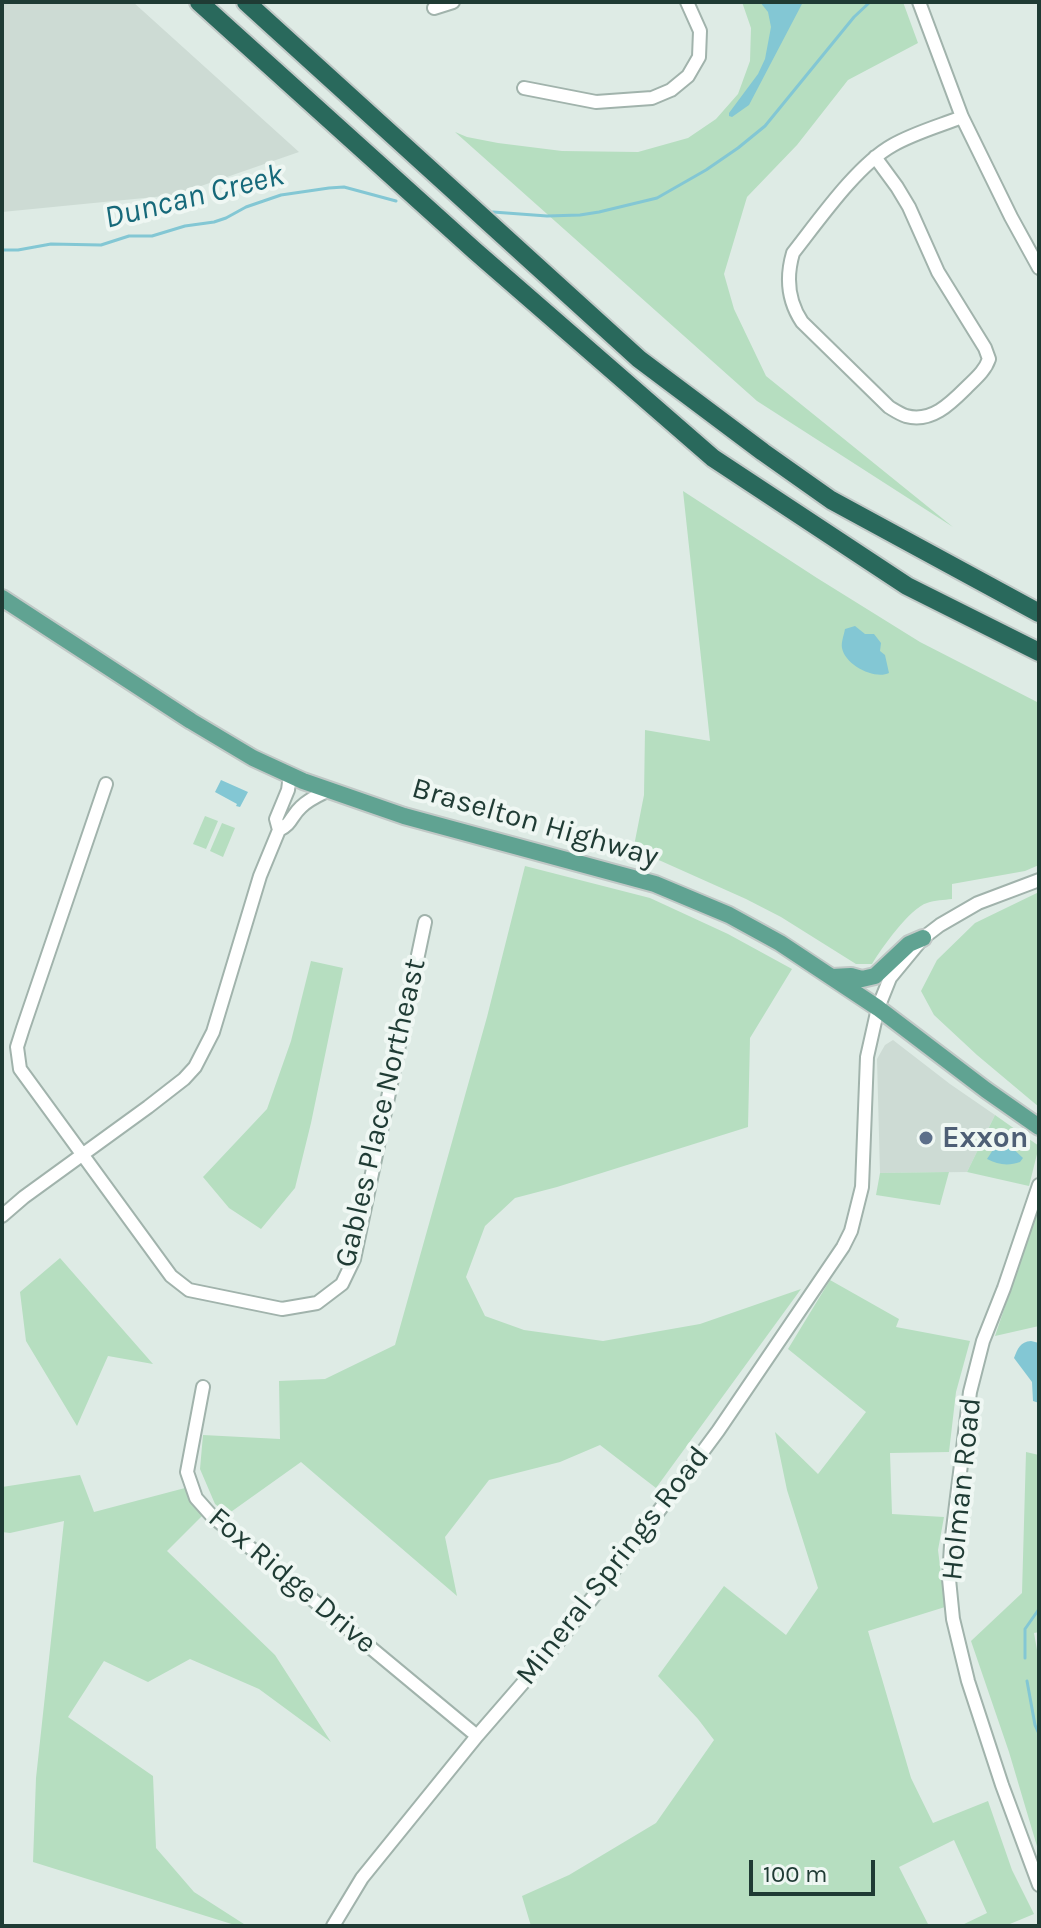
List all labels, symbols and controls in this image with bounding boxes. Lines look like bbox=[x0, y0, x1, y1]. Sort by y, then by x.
water label: Duncan Creek bbox=[100, 156, 288, 238]
street label: Braselton Highway bbox=[408, 771, 662, 875]
street label: Gables Place Northeast bbox=[328, 955, 434, 1271]
place label: Exxon bbox=[942, 1120, 1028, 1156]
marker: Exxon bbox=[917, 1129, 935, 1147]
street label: Holman Road bbox=[934, 1396, 990, 1582]
street label: Mineral Springs Road bbox=[509, 1439, 717, 1693]
street label: Fox Ridge Drive bbox=[201, 1500, 383, 1662]
scale bar bbox=[753, 1844, 879, 1894]
text: 100 m bbox=[763, 1860, 828, 1888]

